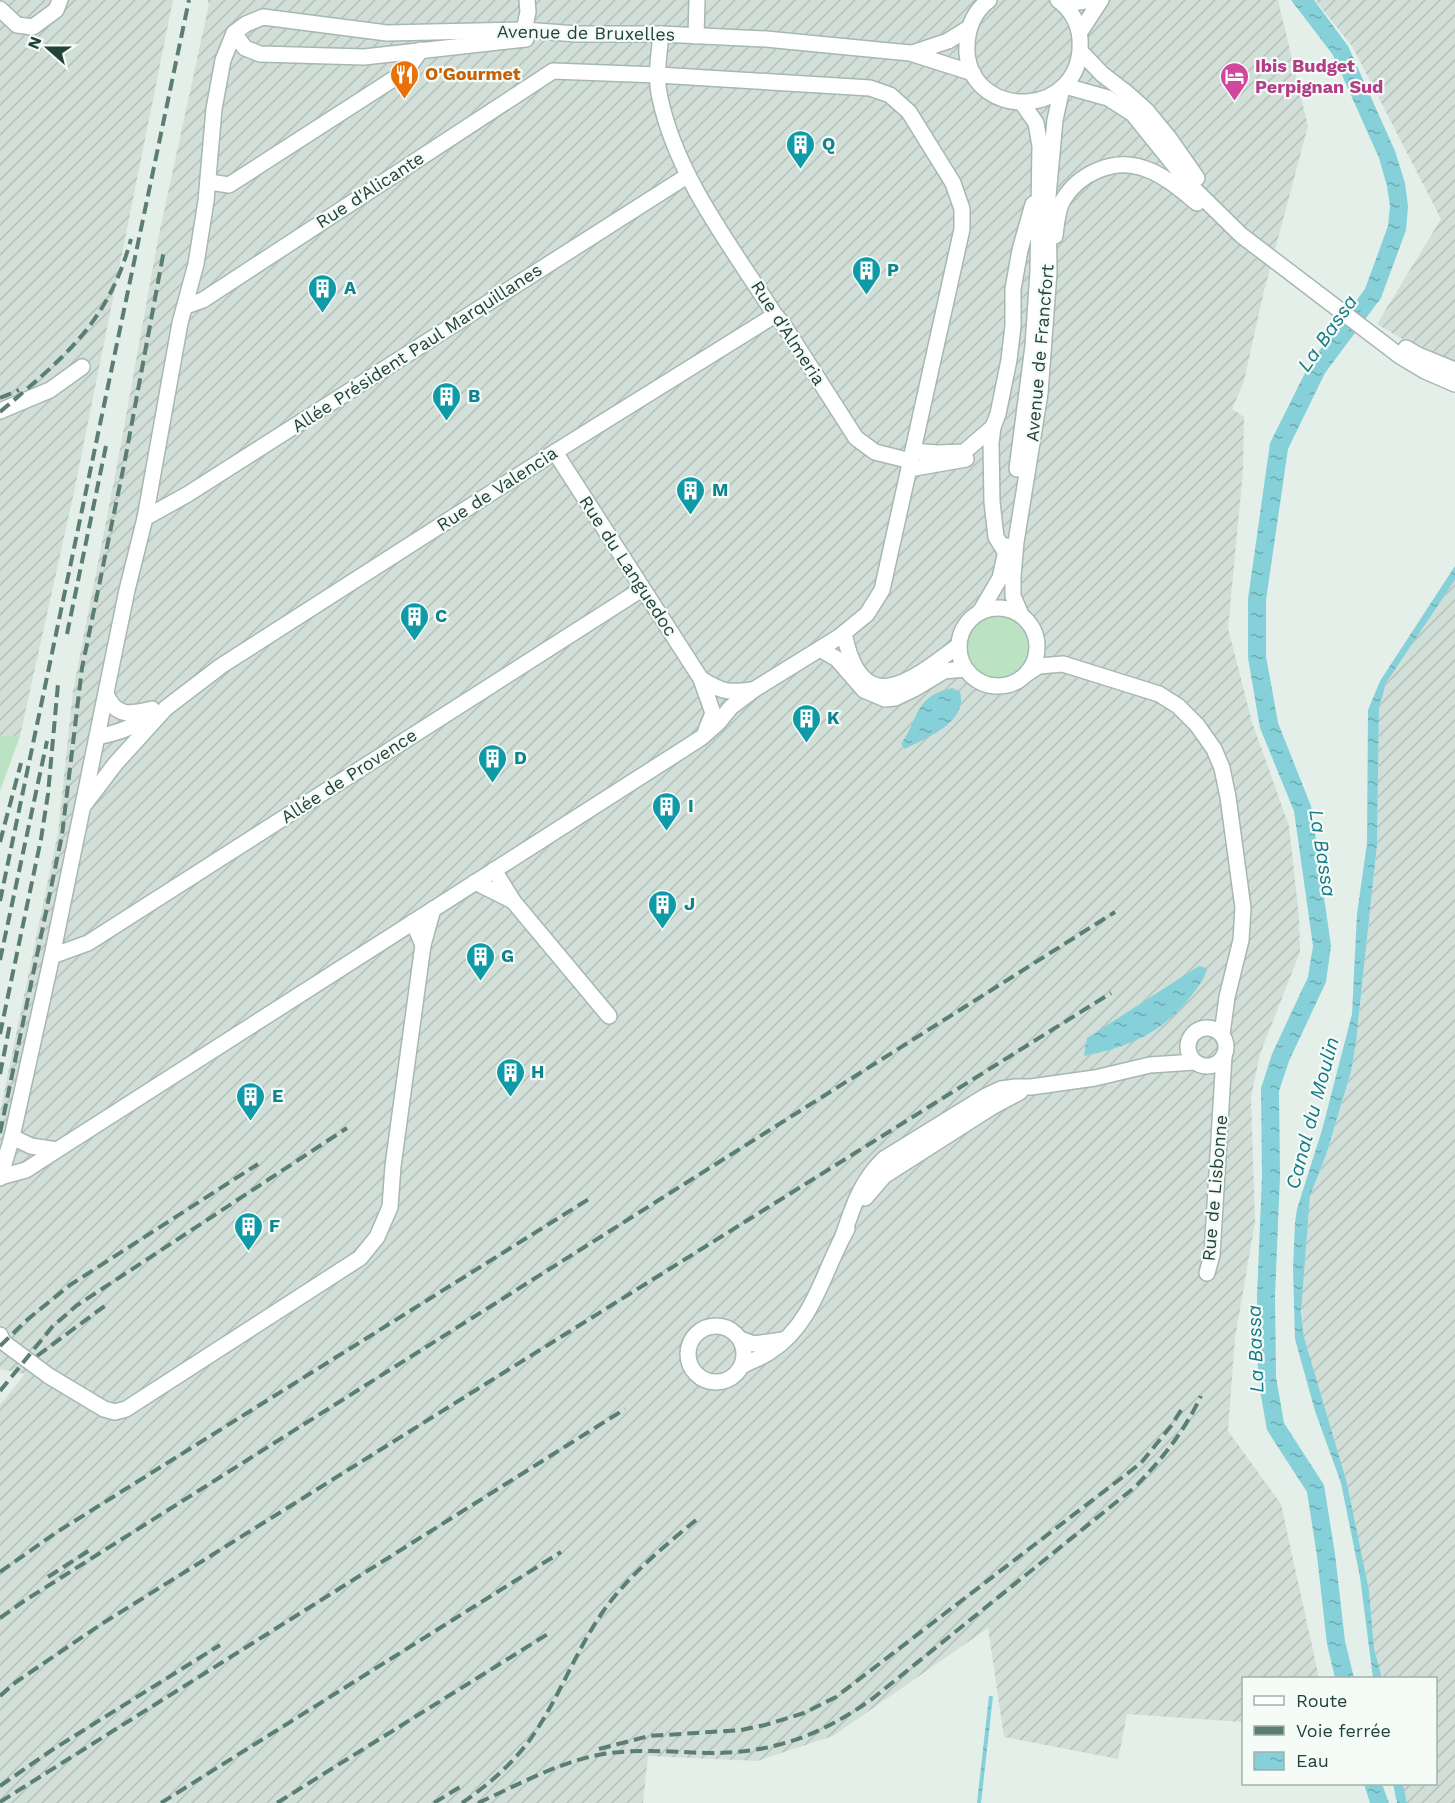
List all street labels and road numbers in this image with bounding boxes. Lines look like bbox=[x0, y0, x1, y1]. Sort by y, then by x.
street label: Avenue de Bruxelles bbox=[497, 20, 675, 45]
street label: Rue d'Alicante bbox=[312, 147, 428, 232]
street label: Allée Président Paul Marquillanes bbox=[288, 259, 546, 436]
street label: Avenue de Francfort bbox=[1021, 263, 1058, 443]
street label: Rue d'Almeria bbox=[747, 277, 830, 389]
street label: Rue de Valencia bbox=[433, 442, 561, 535]
street label: Rue du Languedoc bbox=[575, 492, 682, 640]
street label: Allée de Provence bbox=[277, 724, 421, 827]
street label: Rue de Lisbonne bbox=[1198, 1114, 1231, 1262]

